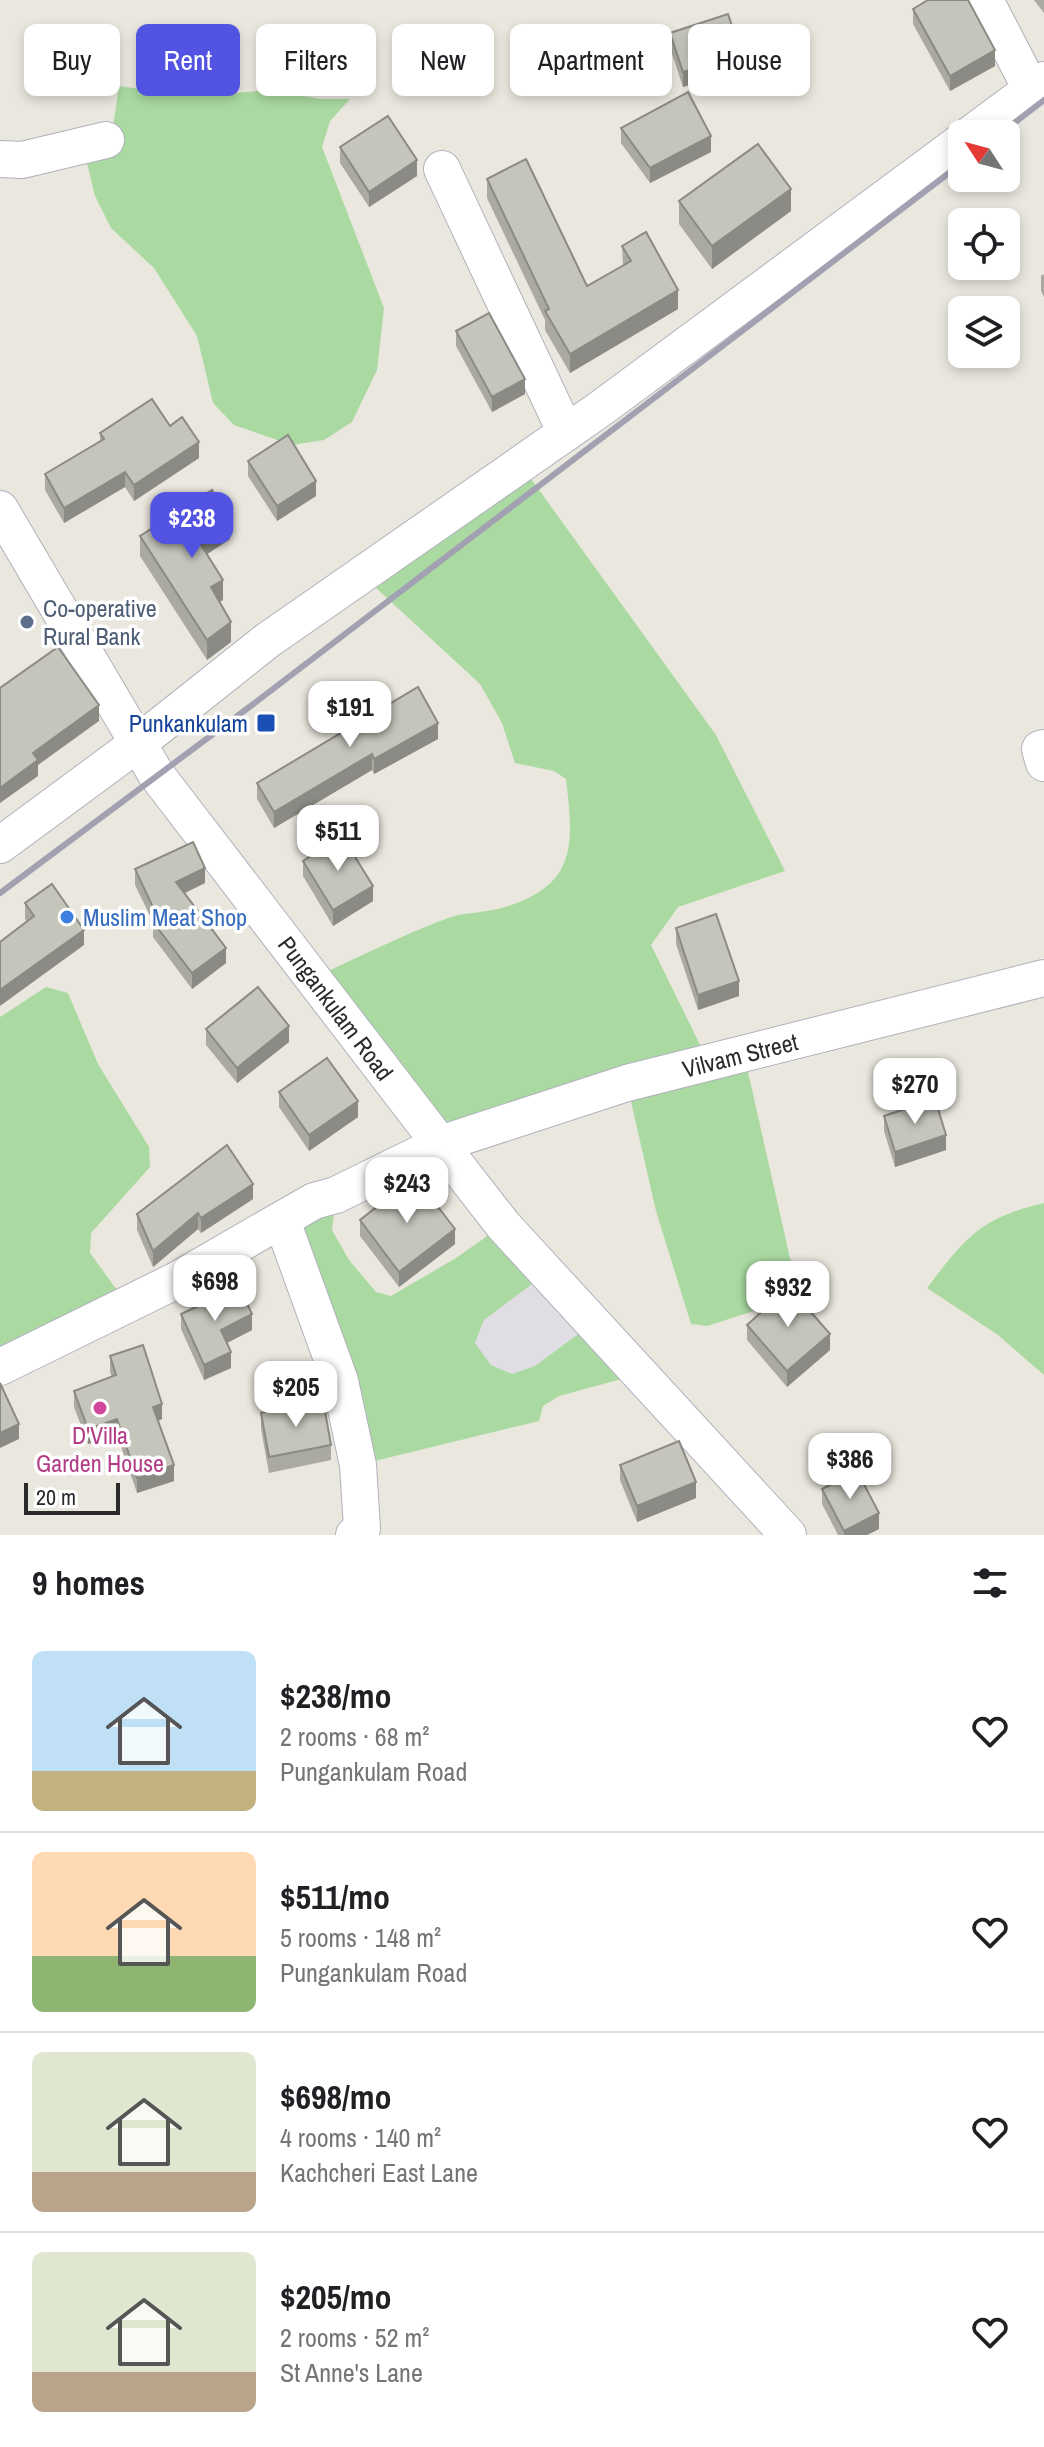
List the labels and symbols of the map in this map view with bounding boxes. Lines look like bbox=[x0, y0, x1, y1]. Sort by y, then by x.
north arrow bbox=[948, 120, 1020, 192]
pin: $238 bbox=[145, 492, 239, 560]
place label: Co-operative Rural Bank bbox=[43, 592, 157, 652]
marker: Co-operative Rural Bank bbox=[18, 613, 36, 631]
pin: $191 bbox=[303, 681, 397, 749]
place label: Punkankulam bbox=[129, 707, 248, 739]
marker: Punkankulam bbox=[255, 712, 277, 734]
pin: $511 bbox=[291, 805, 385, 873]
place label: Muslim Meat Shop bbox=[83, 901, 247, 933]
marker: Muslim Meat Shop bbox=[58, 908, 76, 926]
street label: Pungankulam Road bbox=[271, 929, 401, 1087]
street label: Vilvam Street bbox=[679, 1025, 802, 1085]
pin: $270 bbox=[868, 1058, 962, 1126]
pin: $243 bbox=[360, 1157, 454, 1225]
pin: $698 bbox=[168, 1255, 262, 1323]
pin: $932 bbox=[741, 1261, 835, 1329]
pin: $205 bbox=[249, 1361, 343, 1429]
marker: D'Villa Garden House bbox=[91, 1399, 109, 1417]
place label: D'Villa Garden House bbox=[36, 1419, 164, 1479]
pin: $386 bbox=[803, 1433, 897, 1501]
scale bar bbox=[24, 1479, 120, 1515]

